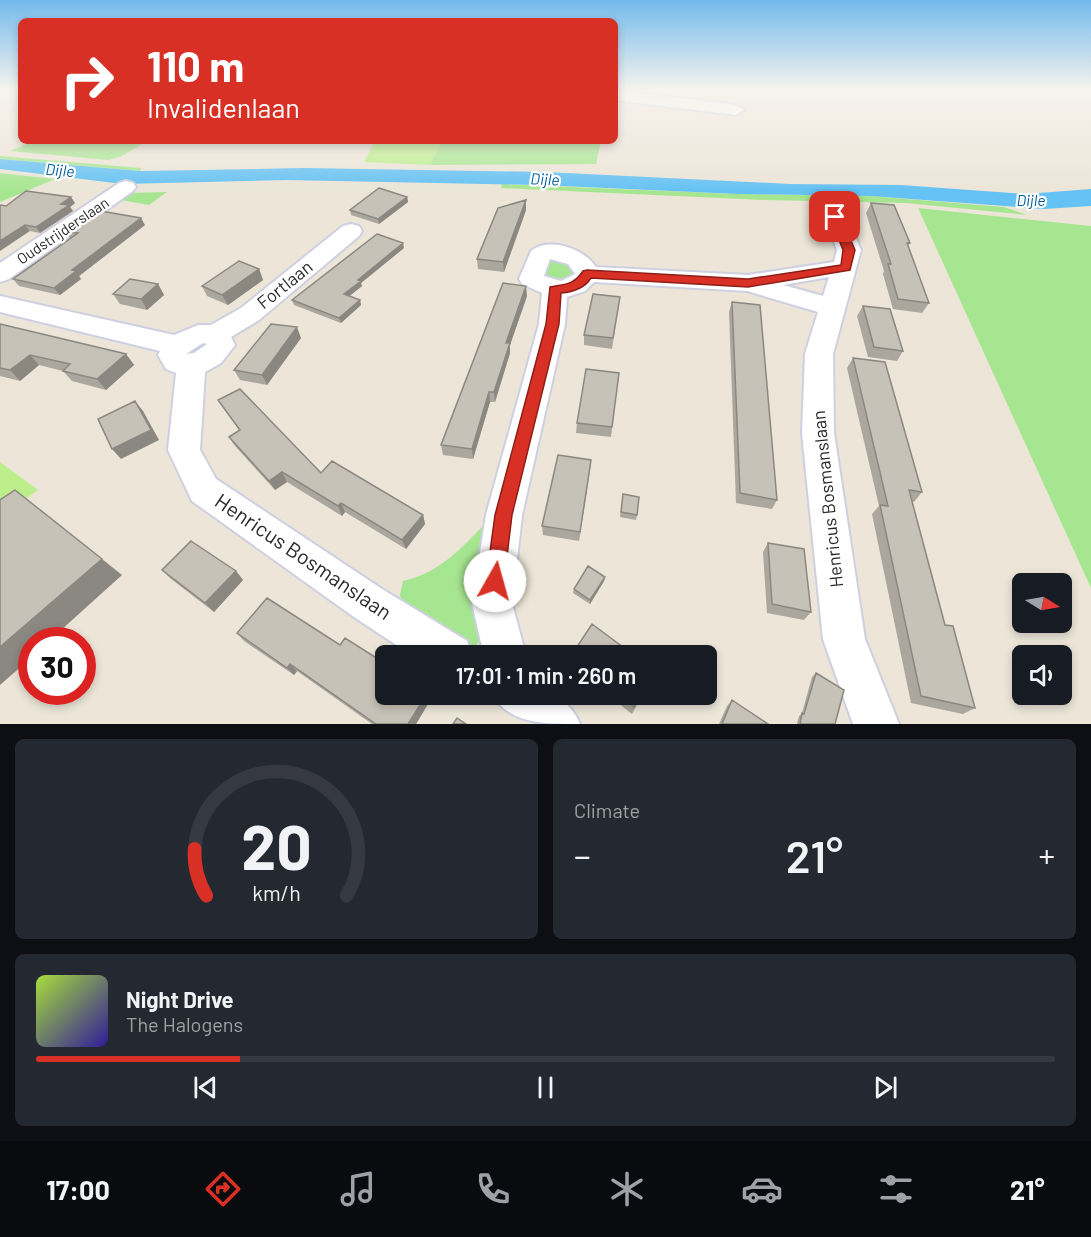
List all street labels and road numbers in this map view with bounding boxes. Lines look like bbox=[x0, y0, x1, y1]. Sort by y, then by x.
street label: Oudstrijderslaan bbox=[13, 193, 112, 268]
street label: Fortlaan bbox=[252, 255, 317, 313]
street label: Henricus Bosmanslaan bbox=[807, 409, 847, 589]
street label: Henricus Bosmanslaan bbox=[211, 487, 397, 624]

